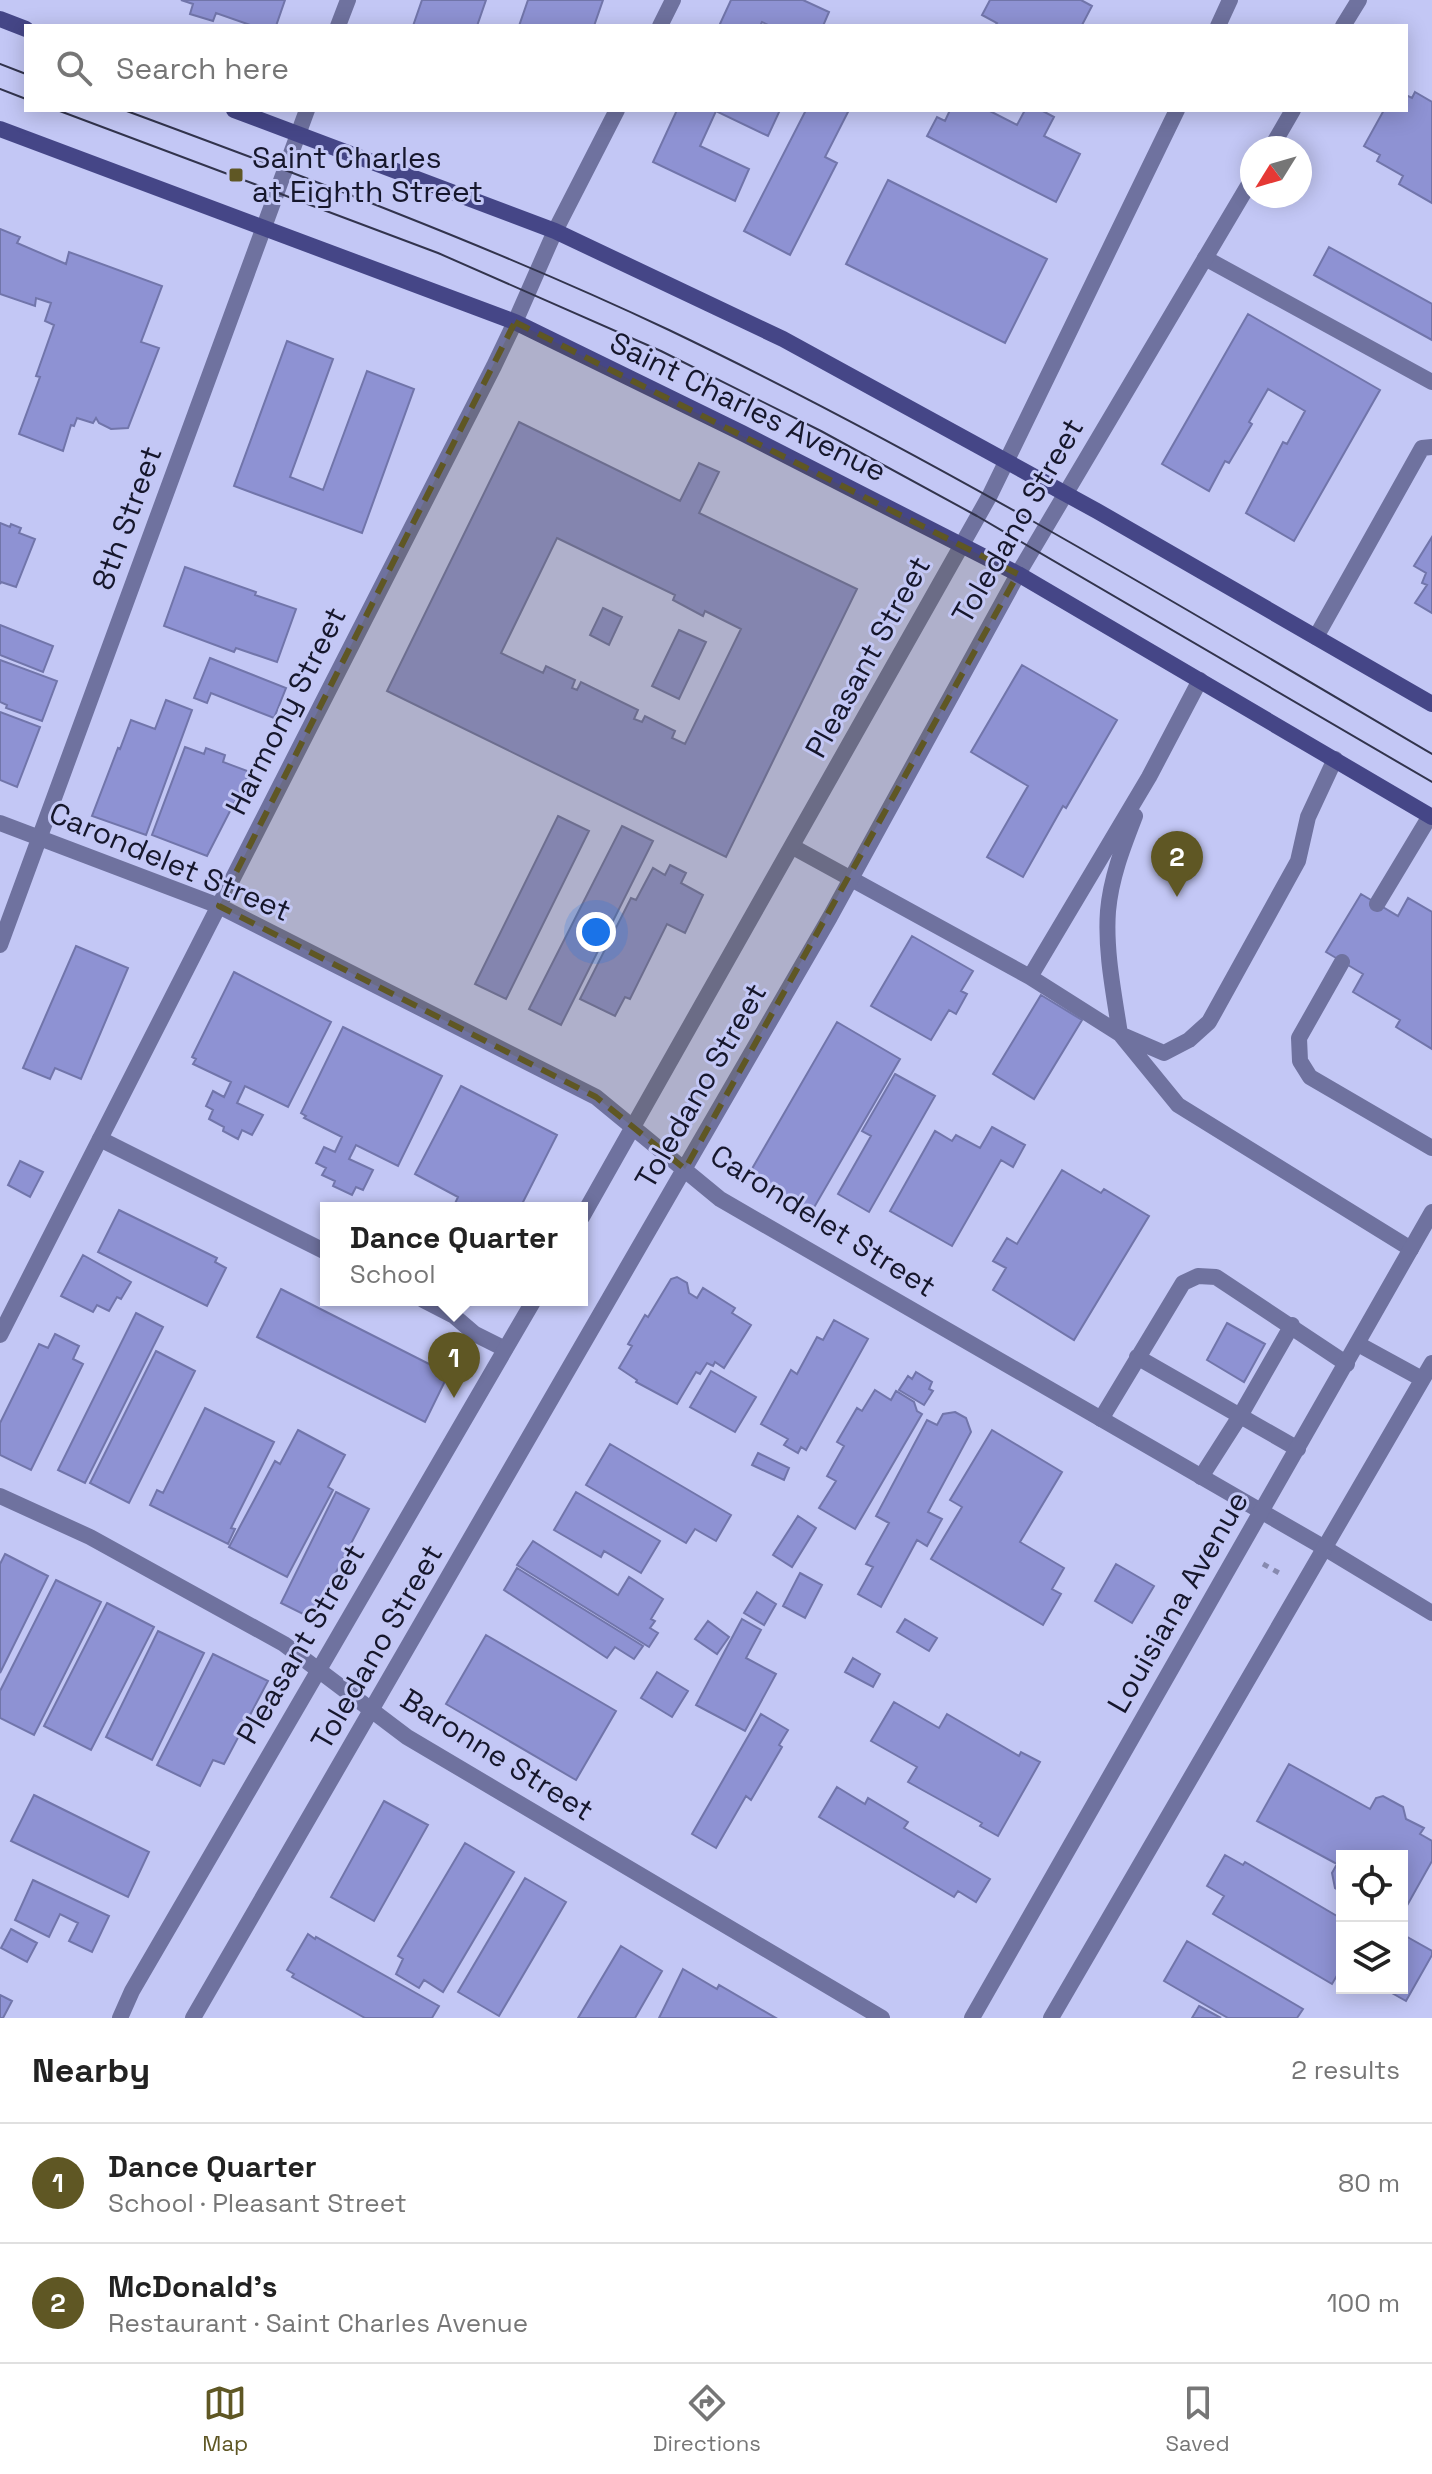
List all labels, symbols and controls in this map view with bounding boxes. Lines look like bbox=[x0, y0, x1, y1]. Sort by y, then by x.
search box bbox=[24, 24, 1408, 112]
icon: search bbox=[52, 46, 96, 90]
text: Search here bbox=[116, 49, 289, 88]
north arrow bbox=[1240, 136, 1312, 208]
place label: Saint Charles at Eighth Street bbox=[252, 138, 483, 211]
marker: Saint Charles at Eighth Street bbox=[227, 166, 245, 184]
street label: Saint Charles Avenue bbox=[604, 323, 893, 490]
street label: Toledano Street bbox=[943, 411, 1092, 631]
street label: 8th Street bbox=[83, 441, 171, 595]
street label: Pleasant Street bbox=[796, 549, 939, 764]
street label: Harmony Street bbox=[216, 600, 355, 821]
street label: Carondelet Street bbox=[43, 793, 297, 930]
pin: 2 bbox=[1151, 831, 1203, 897]
your location bbox=[576, 912, 616, 952]
street label: Toledano Street bbox=[626, 976, 775, 1196]
street label: Carondelet Street bbox=[703, 1135, 943, 1306]
popup bbox=[320, 1202, 588, 1306]
text: Dance Quarter bbox=[350, 1218, 558, 1257]
text: School bbox=[350, 1257, 436, 1291]
pin: 1 bbox=[428, 1332, 480, 1398]
street label: Louisiana Avenue bbox=[1098, 1484, 1257, 1720]
street label: Pleasant Street bbox=[228, 1537, 374, 1751]
street label: Toledano Street bbox=[302, 1537, 451, 1757]
street label: Baronne Street bbox=[394, 1680, 601, 1829]
map controls bbox=[1336, 1850, 1408, 1994]
button: locate bbox=[1336, 1850, 1408, 1922]
button: layers bbox=[1336, 1922, 1408, 1994]
text: Nearby bbox=[32, 2049, 150, 2092]
text: 2 results bbox=[1291, 2053, 1400, 2087]
text: Dance Quarter bbox=[108, 2147, 317, 2186]
text: 1 bbox=[52, 2166, 64, 2200]
text: 80 m bbox=[1338, 2166, 1400, 2200]
text: School · Pleasant Street bbox=[108, 2186, 407, 2220]
text: McDonald's bbox=[108, 2267, 278, 2306]
text: 2 bbox=[50, 2286, 66, 2320]
text: 100 m bbox=[1327, 2286, 1400, 2320]
text: Restaurant · Saint Charles Avenue bbox=[108, 2306, 528, 2340]
tab: Map bbox=[202, 2381, 248, 2457]
tab: Directions bbox=[653, 2381, 761, 2457]
tab: Saved bbox=[1165, 2381, 1230, 2457]

